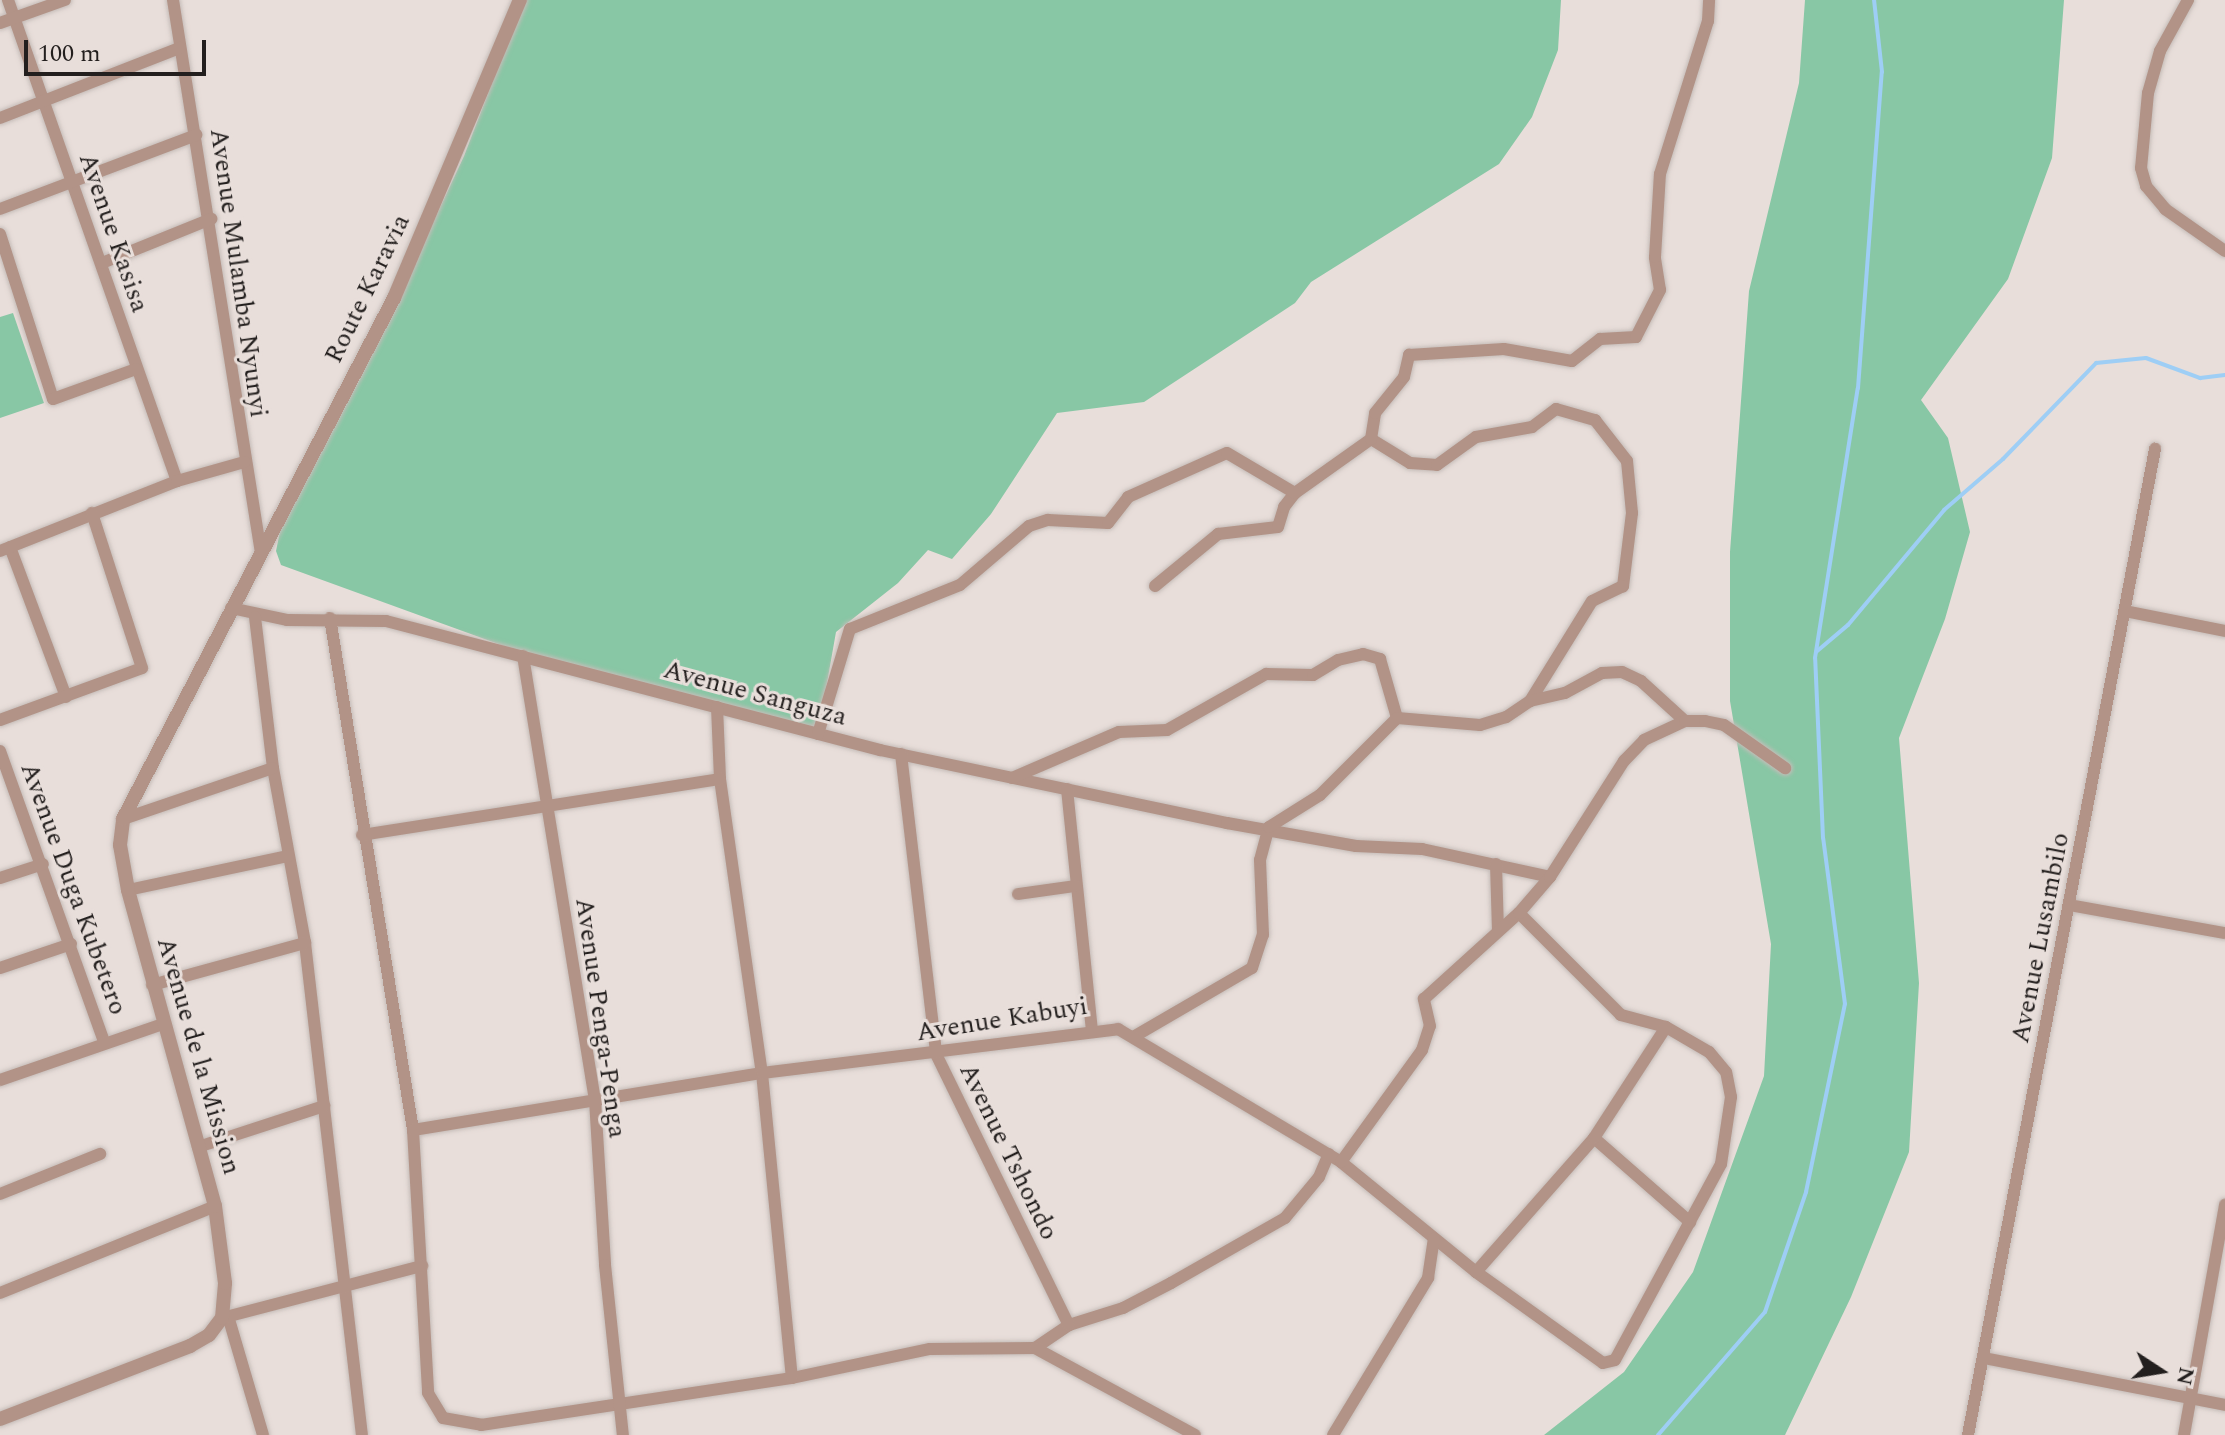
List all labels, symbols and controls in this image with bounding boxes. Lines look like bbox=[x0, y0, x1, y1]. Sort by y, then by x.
scale bar bbox=[28, 24, 210, 74]
text: 100 m bbox=[38, 36, 101, 72]
street label: Avenue Mulamba Nyunyi bbox=[202, 126, 274, 420]
street label: Avenue Kasisa bbox=[71, 149, 155, 317]
street label: Route Karavia bbox=[319, 210, 417, 368]
street label: Avenue Sanguza bbox=[660, 655, 850, 733]
street label: Avenue Duga Kubetero bbox=[13, 759, 133, 1019]
street label: Avenue Lusambilo bbox=[2005, 830, 2077, 1046]
street label: Avenue Penga-Penga bbox=[568, 896, 632, 1140]
street label: Avenue de la Mission bbox=[149, 934, 247, 1178]
street label: Avenue Kabuyi bbox=[914, 991, 1090, 1049]
street label: Avenue Tshondo bbox=[952, 1059, 1064, 1245]
north arrow bbox=[2121, 1331, 2201, 1411]
text: N bbox=[2167, 1364, 2203, 1388]

